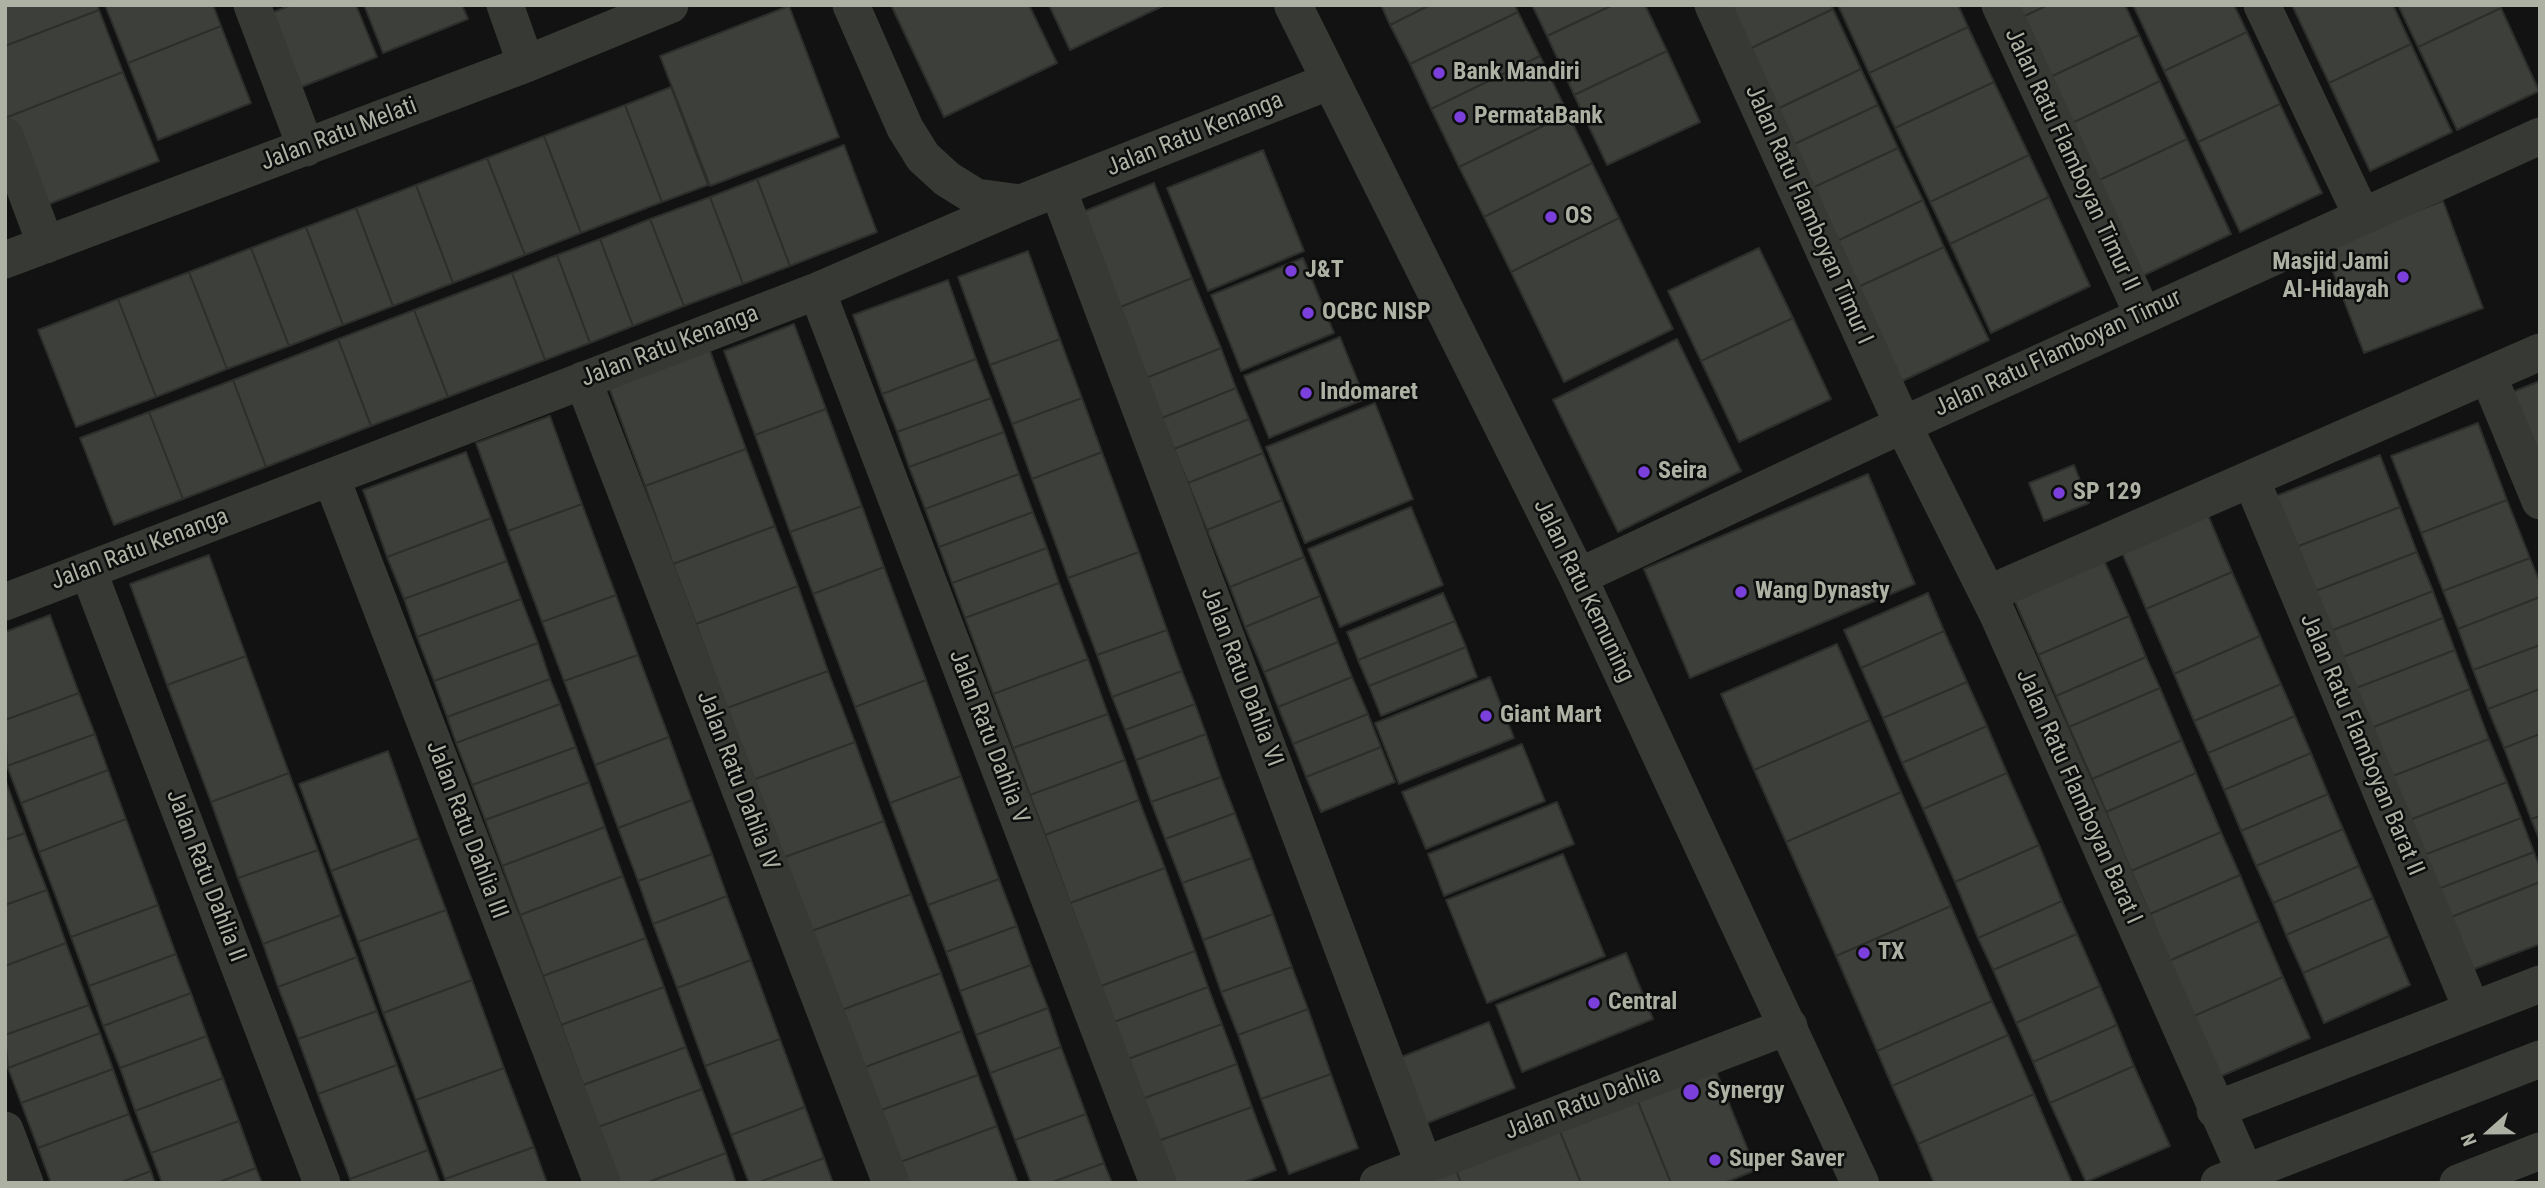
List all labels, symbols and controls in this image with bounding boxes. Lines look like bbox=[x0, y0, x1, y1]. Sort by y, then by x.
street label: Jalan Ratu Flamboyan Timur II bbox=[1997, 24, 2145, 296]
place label: Bank Mandiri bbox=[1453, 59, 1580, 87]
marker: Bank Mandiri bbox=[1431, 65, 1447, 81]
street label: Jalan Ratu Flamboyan Timur I bbox=[1738, 81, 1878, 349]
street label: Jalan Ratu Kenanga bbox=[1103, 86, 1287, 184]
street label: Jalan Ratu Melati bbox=[257, 92, 421, 178]
place label: PermataBank bbox=[1474, 103, 1603, 131]
marker: PermataBank bbox=[1452, 109, 1468, 125]
place label: OS bbox=[1565, 203, 1592, 231]
marker: OS bbox=[1543, 209, 1559, 225]
place label: Masjid Jami Al-Hidayah bbox=[2272, 249, 2389, 305]
place label: J&T bbox=[1305, 257, 1344, 285]
marker: J&T bbox=[1283, 263, 1299, 279]
marker: Masjid Jami Al-Hidayah bbox=[2395, 269, 2411, 285]
street label: Jalan Ratu Flamboyan Timur bbox=[1930, 284, 2186, 424]
place label: OCBC NISP bbox=[1322, 299, 1431, 327]
street label: Jalan Ratu Kenanga bbox=[577, 300, 763, 394]
marker: OCBC NISP bbox=[1300, 305, 1316, 321]
place label: Indomaret bbox=[1320, 379, 1418, 407]
marker: Indomaret bbox=[1298, 385, 1314, 401]
place label: Seira bbox=[1658, 458, 1707, 486]
marker: Seira bbox=[1636, 464, 1652, 480]
place label: SP 129 bbox=[2073, 479, 2142, 507]
marker: SP 129 bbox=[2051, 485, 2067, 501]
street label: Jalan Ratu Kemuning bbox=[1526, 495, 1640, 687]
street label: Jalan Ratu Kenanga bbox=[47, 503, 233, 597]
place label: Wang Dynasty bbox=[1755, 578, 1890, 606]
street label: Jalan Ratu Dahlia VI bbox=[1194, 583, 1288, 771]
marker: Wang Dynasty bbox=[1733, 584, 1749, 600]
street label: Jalan Ratu Flamboyan Barat II bbox=[2293, 610, 2429, 880]
street label: Jalan Ratu Dahlia V bbox=[942, 646, 1034, 828]
street label: Jalan Ratu Flamboyan Barat I bbox=[2009, 665, 2147, 929]
street label: Jalan Ratu Dahlia IV bbox=[690, 687, 784, 875]
place label: Giant Mart bbox=[1500, 702, 1602, 730]
marker: Giant Mart bbox=[1478, 708, 1494, 724]
street label: Jalan Ratu Dahlia III bbox=[419, 737, 513, 923]
street label: Jalan Ratu Dahlia II bbox=[159, 786, 251, 966]
place label: TX bbox=[1878, 939, 1904, 967]
marker: TX bbox=[1856, 945, 1872, 961]
place label: Central bbox=[1608, 989, 1677, 1017]
marker: Central bbox=[1586, 995, 1602, 1011]
street label: Jalan Ratu Dahlia bbox=[1501, 1061, 1665, 1147]
place label: Synergy bbox=[1707, 1078, 1784, 1106]
marker: Synergy bbox=[1681, 1082, 1701, 1102]
north arrow bbox=[2454, 1097, 2524, 1167]
text: N bbox=[2456, 1130, 2482, 1149]
place label: Super Saver bbox=[1729, 1146, 1845, 1174]
marker: Super Saver bbox=[1707, 1152, 1723, 1168]

